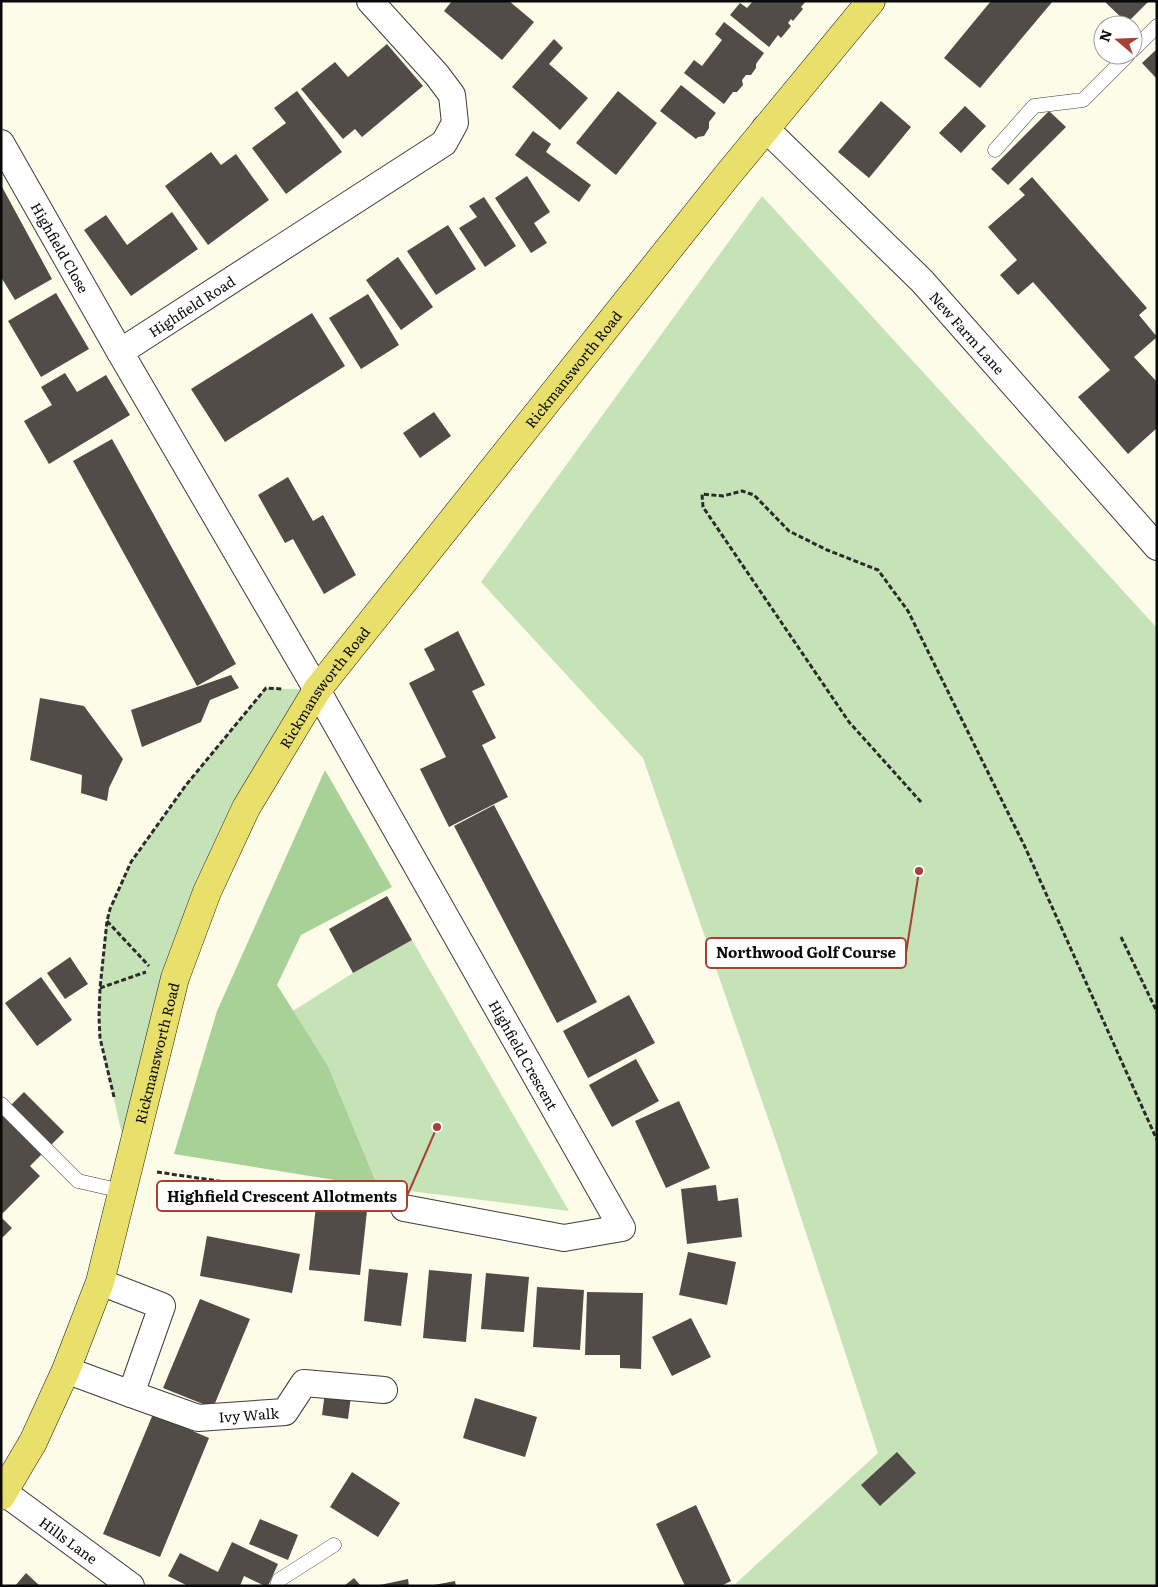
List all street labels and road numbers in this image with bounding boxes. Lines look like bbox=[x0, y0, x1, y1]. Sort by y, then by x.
street label: Highfield Close bbox=[27, 198, 94, 296]
street label: Highfield Road bbox=[144, 270, 239, 341]
street label: New Farm Lane bbox=[926, 287, 1010, 378]
street label: Rickmansworth Road bbox=[520, 306, 626, 432]
street label: Rickmansworth Road bbox=[274, 622, 374, 752]
street label: Rickmansworth Road bbox=[129, 980, 184, 1126]
street label: Highfield Crescent bbox=[485, 996, 563, 1114]
street label: Ivy Walk bbox=[218, 1402, 280, 1427]
street label: Hills Lane bbox=[35, 1512, 102, 1568]

